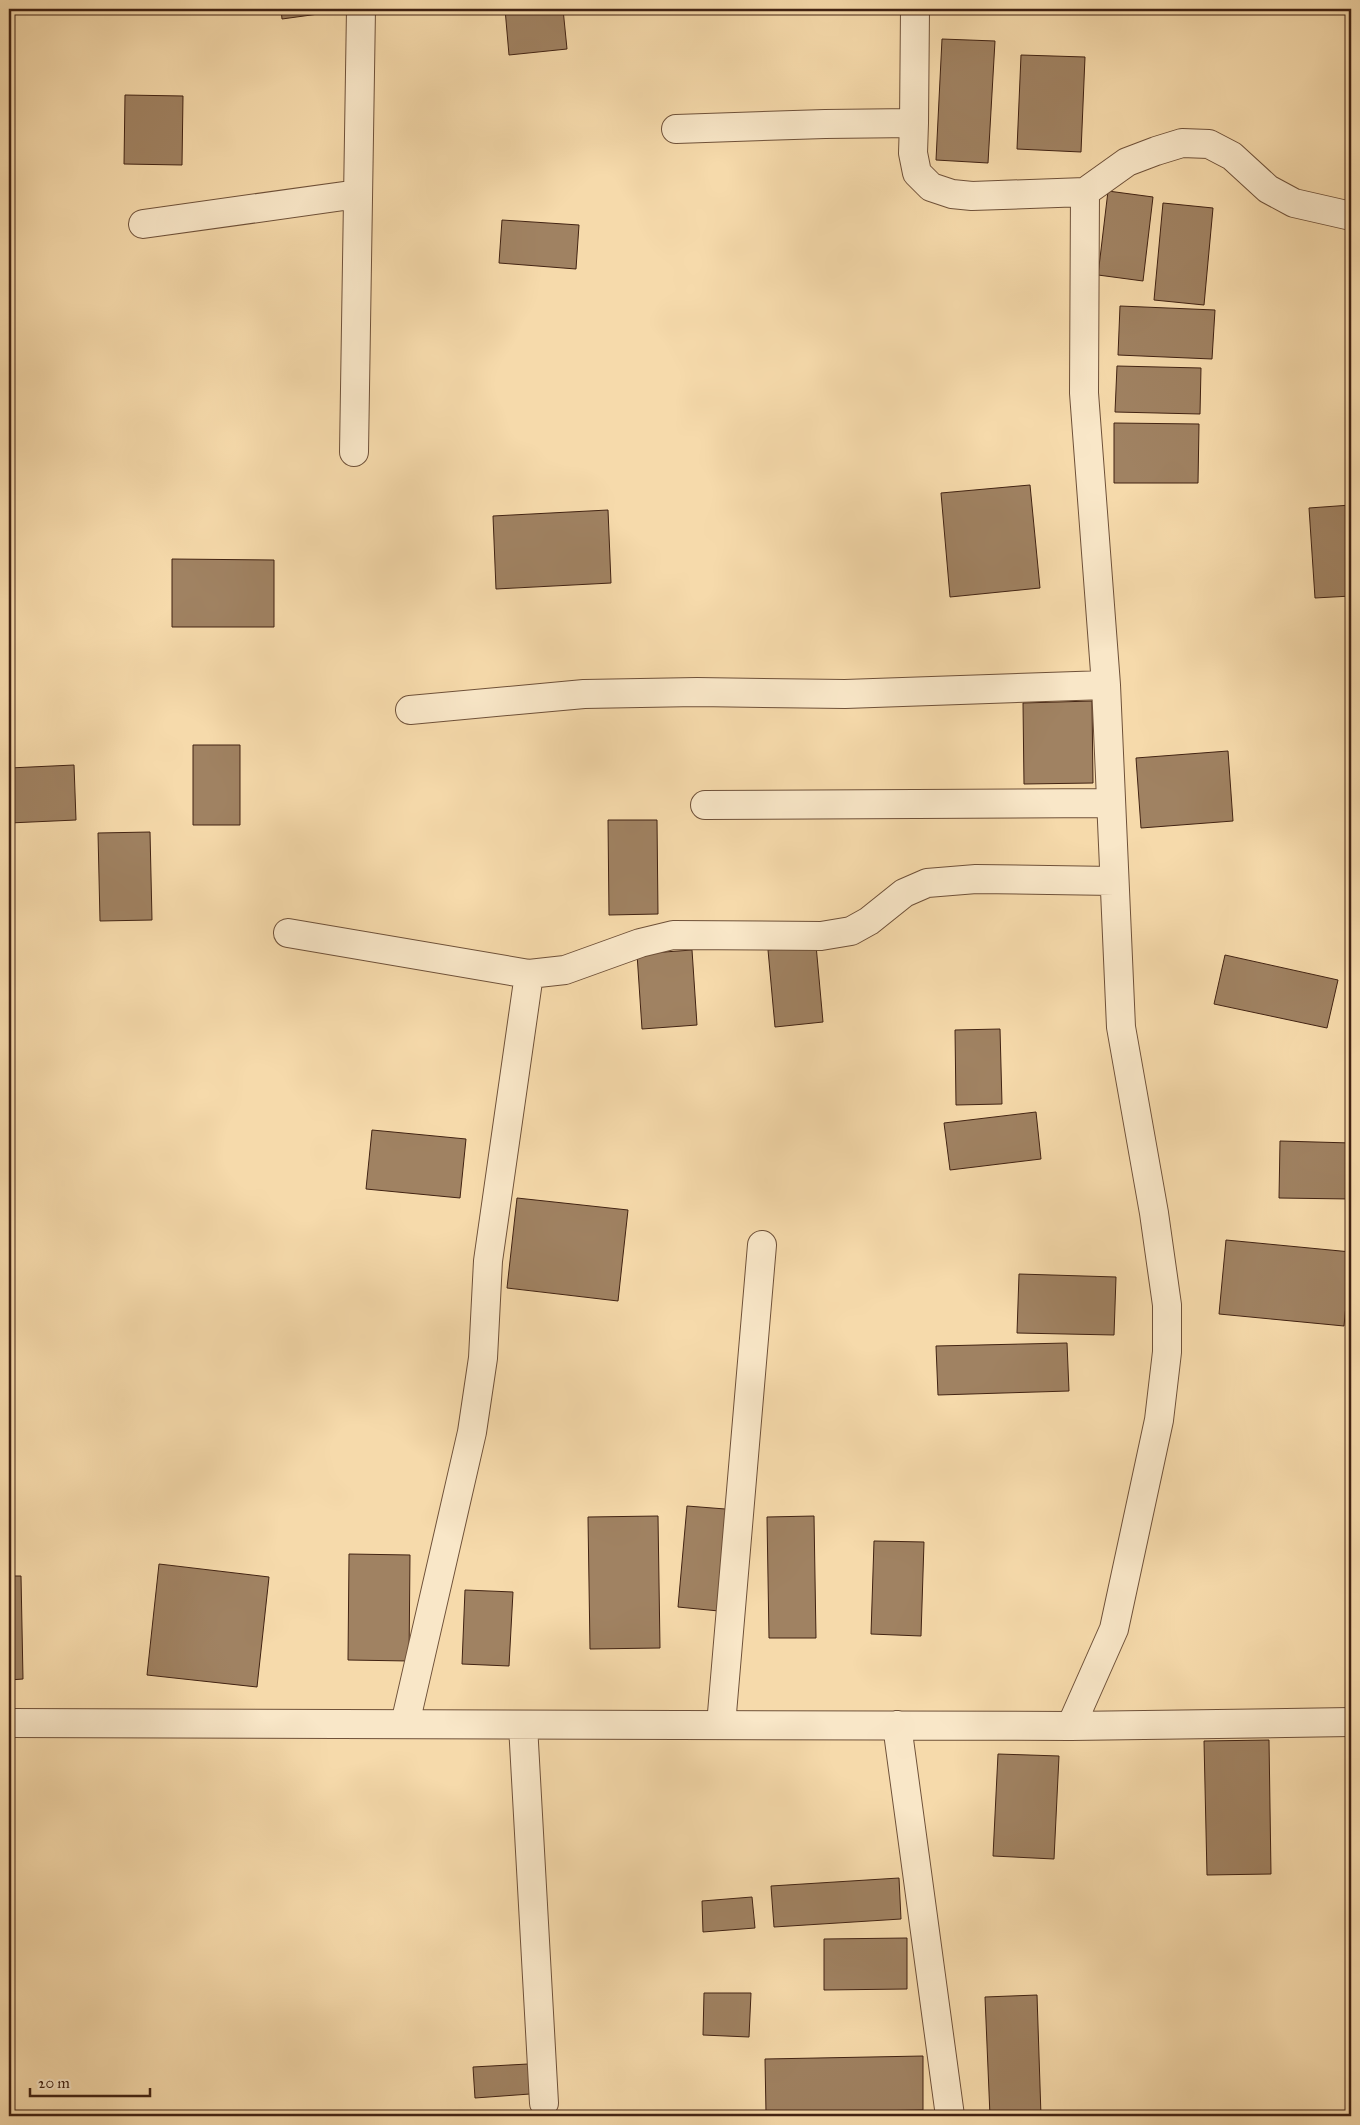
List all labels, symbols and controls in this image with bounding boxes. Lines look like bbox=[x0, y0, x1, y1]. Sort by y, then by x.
scale bar bbox=[30, 2065, 150, 2097]
text: 20 m bbox=[38, 2074, 70, 2092]

